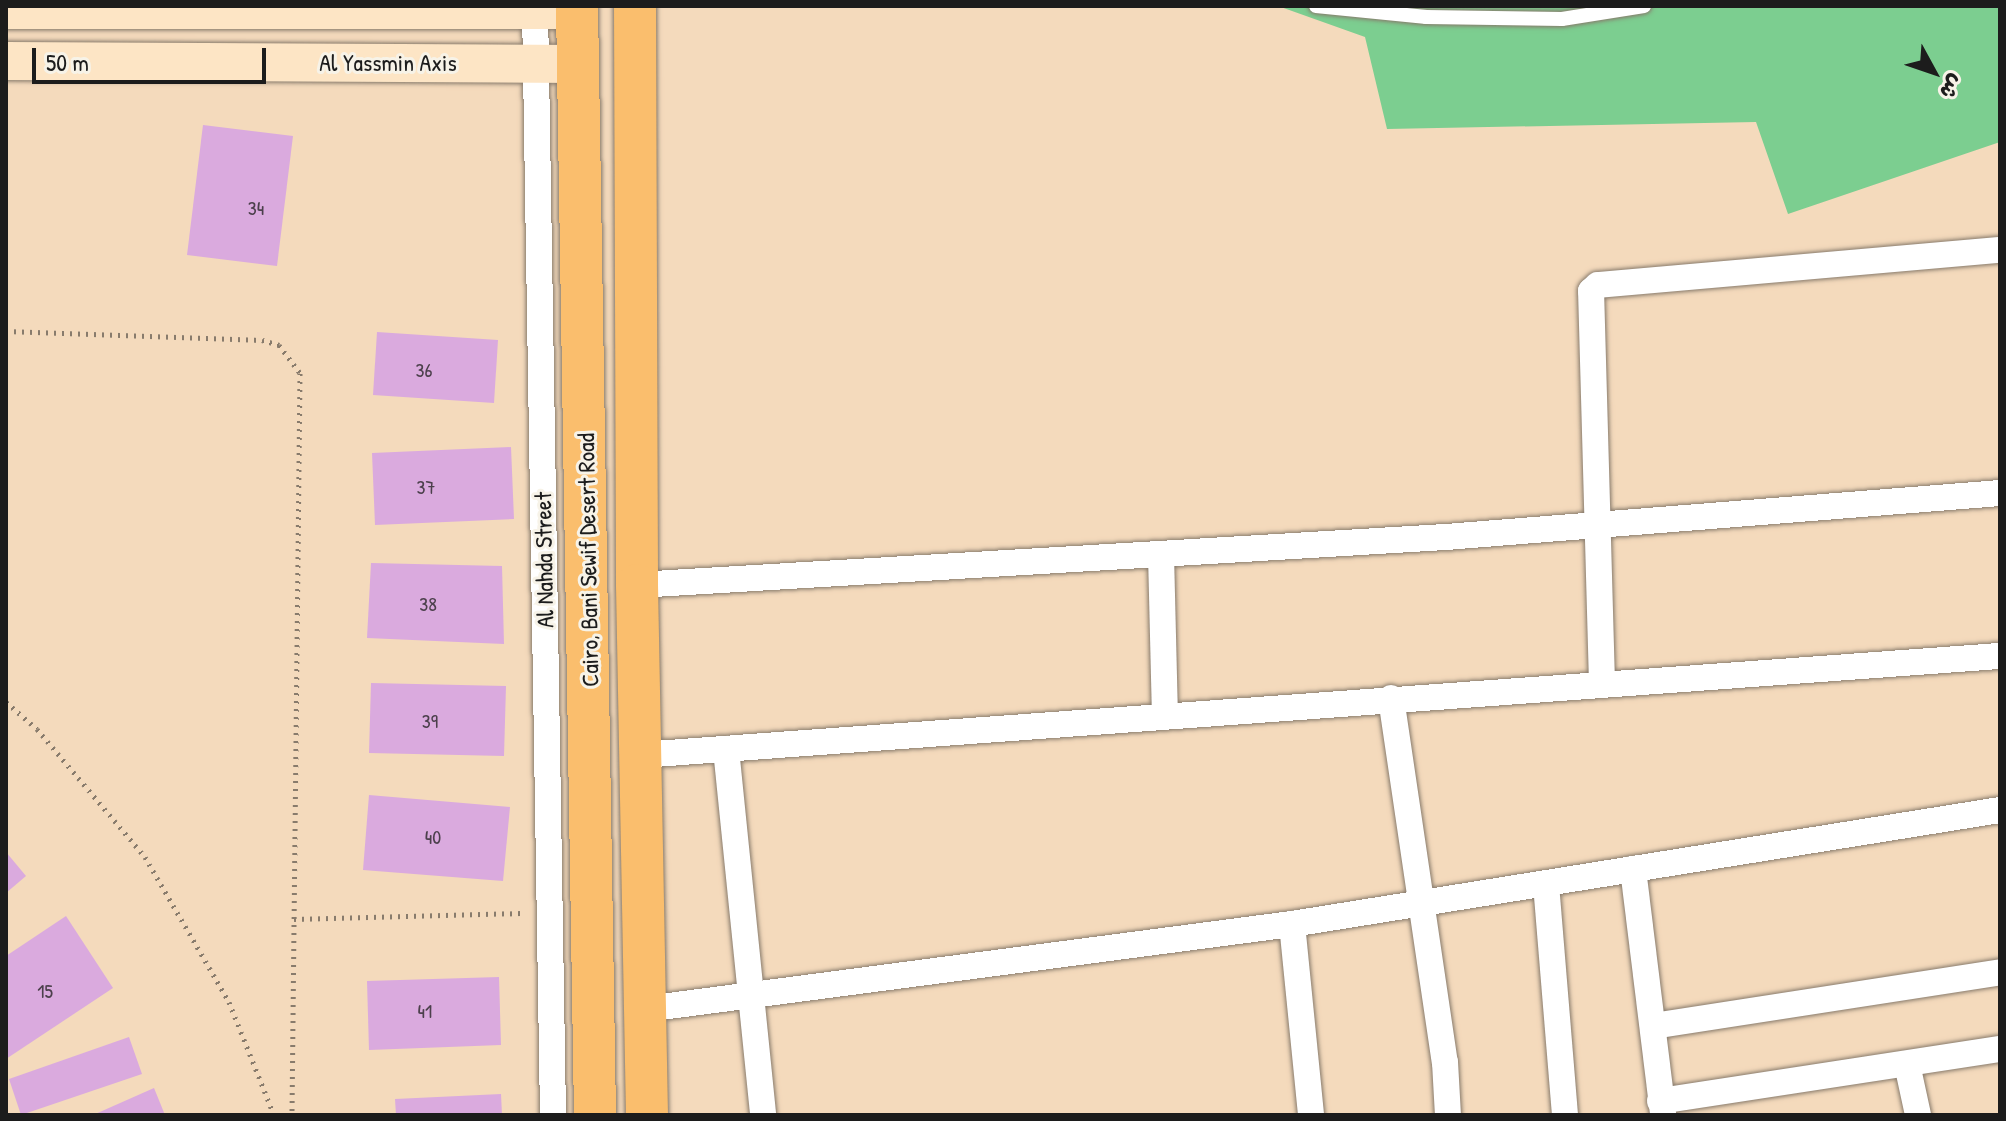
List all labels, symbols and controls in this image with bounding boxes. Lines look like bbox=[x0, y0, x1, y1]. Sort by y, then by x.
scale bar bbox=[36, 32, 270, 82]
north arrow bbox=[1894, 32, 1974, 112]
text: 50 m bbox=[46, 46, 89, 78]
street label: Al Yassmin Axis bbox=[319, 49, 457, 77]
text: ش bbox=[1933, 69, 1972, 106]
house number: 34 bbox=[248, 195, 264, 219]
house number: 36 bbox=[416, 357, 432, 381]
street label: Cairo, Bani Sewif Desert Road bbox=[571, 433, 605, 687]
house number: 37 bbox=[417, 474, 435, 498]
street label: Al Nahda Street bbox=[528, 492, 560, 628]
house number: 38 bbox=[419, 591, 437, 615]
house number: 39 bbox=[422, 708, 438, 732]
house number: 40 bbox=[425, 824, 441, 848]
house number: 15 bbox=[37, 978, 53, 1002]
house number: 41 bbox=[418, 998, 432, 1022]

